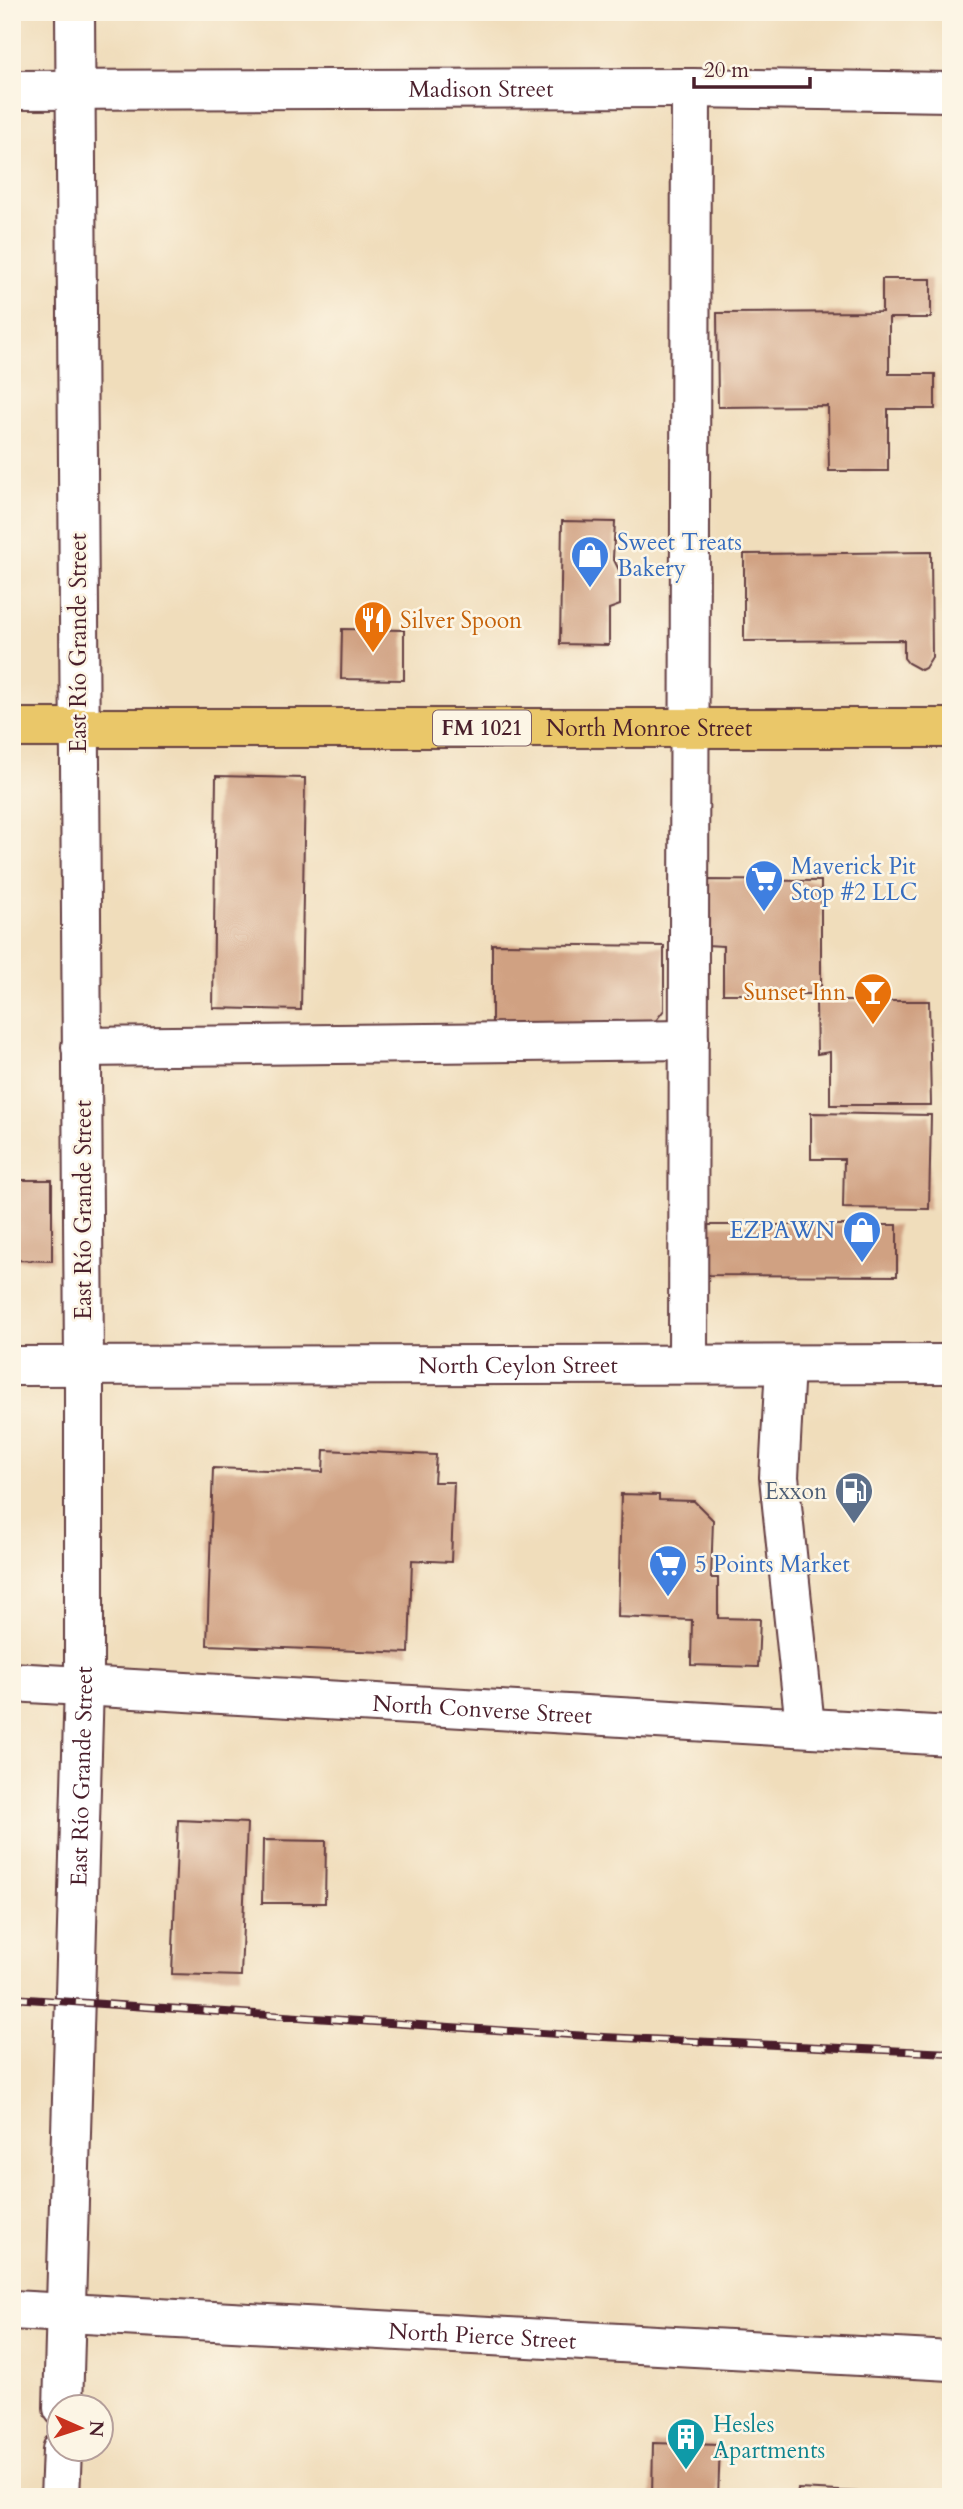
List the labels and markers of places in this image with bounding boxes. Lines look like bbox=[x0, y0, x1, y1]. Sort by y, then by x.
place label: Sweet Treats Bakery bbox=[617, 527, 742, 584]
shop icon: Sweet Treats Bakery bbox=[569, 534, 611, 589]
restaurant icon: Silver Spoon bbox=[352, 599, 394, 654]
place label: Silver Spoon bbox=[400, 605, 522, 636]
place label: Maverick Pit Stop #2 LLC bbox=[791, 851, 917, 908]
supermarket icon: Maverick Pit Stop #2 LLC bbox=[743, 858, 785, 913]
bar icon: Sunset Inn bbox=[852, 971, 894, 1026]
place label: Sunset Inn bbox=[743, 977, 846, 1008]
shop icon: EZPAWN bbox=[841, 1209, 883, 1264]
place label: EZPAWN bbox=[729, 1215, 835, 1246]
fuel station icon: Exxon bbox=[833, 1470, 875, 1525]
place label: Exxon bbox=[764, 1476, 827, 1507]
supermarket icon: 5 Points Market bbox=[647, 1543, 689, 1598]
place label: 5 Points Market bbox=[695, 1549, 850, 1580]
place label: Hesles Apartments bbox=[713, 2409, 825, 2466]
building icon: Hesles Apartments bbox=[665, 2416, 707, 2471]

